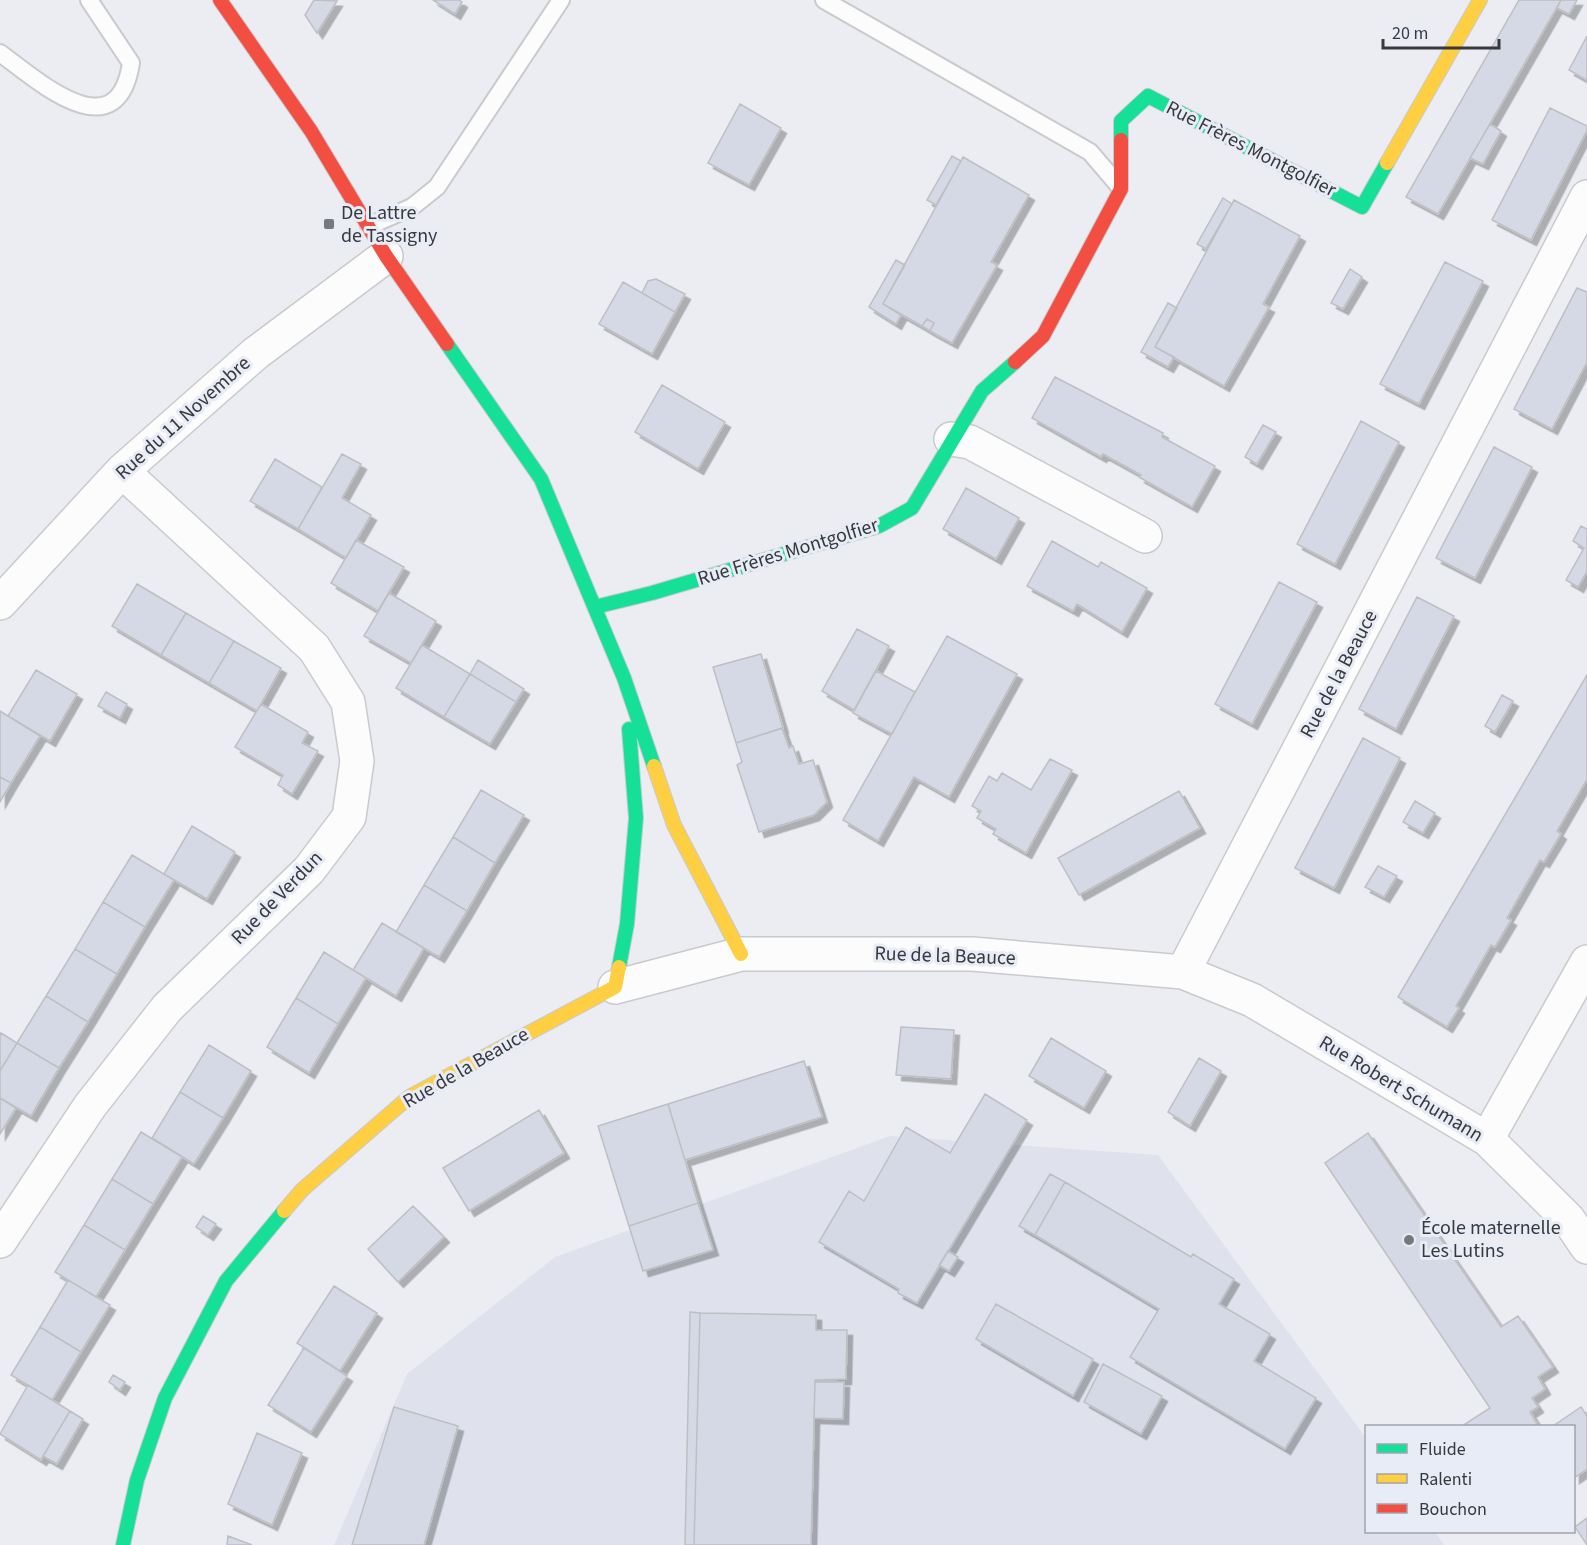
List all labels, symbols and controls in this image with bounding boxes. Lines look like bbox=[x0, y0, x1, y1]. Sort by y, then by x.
scale bar bbox=[1383, 12, 1498, 50]
text: 20 m bbox=[1392, 21, 1428, 46]
street label: Rue Frères Montgolfier bbox=[1161, 94, 1341, 204]
place label: De Lattre de Tassigny bbox=[341, 199, 438, 250]
marker: De Lattre de Tassigny bbox=[322, 217, 336, 231]
street label: Rue du 11 Novembre bbox=[109, 350, 257, 486]
street label: Rue Frères Montgolfier bbox=[694, 511, 882, 593]
street label: Rue de la Beauce bbox=[1293, 605, 1385, 743]
street label: Rue de Verdun bbox=[225, 845, 329, 951]
street label: Rue de la Beauce bbox=[874, 940, 1016, 972]
street label: Rue de la Beauce bbox=[398, 1020, 534, 1115]
street label: Rue Robert Schumann bbox=[1314, 1029, 1488, 1149]
place label: École maternelle Les Lutins bbox=[1421, 1214, 1561, 1265]
marker: École maternelle Les Lutins bbox=[1402, 1233, 1416, 1247]
legend bbox=[1365, 1425, 1575, 1533]
text: Fluide bbox=[1419, 1437, 1466, 1462]
text: Ralenti bbox=[1419, 1467, 1472, 1492]
text: Bouchon bbox=[1419, 1497, 1487, 1522]

